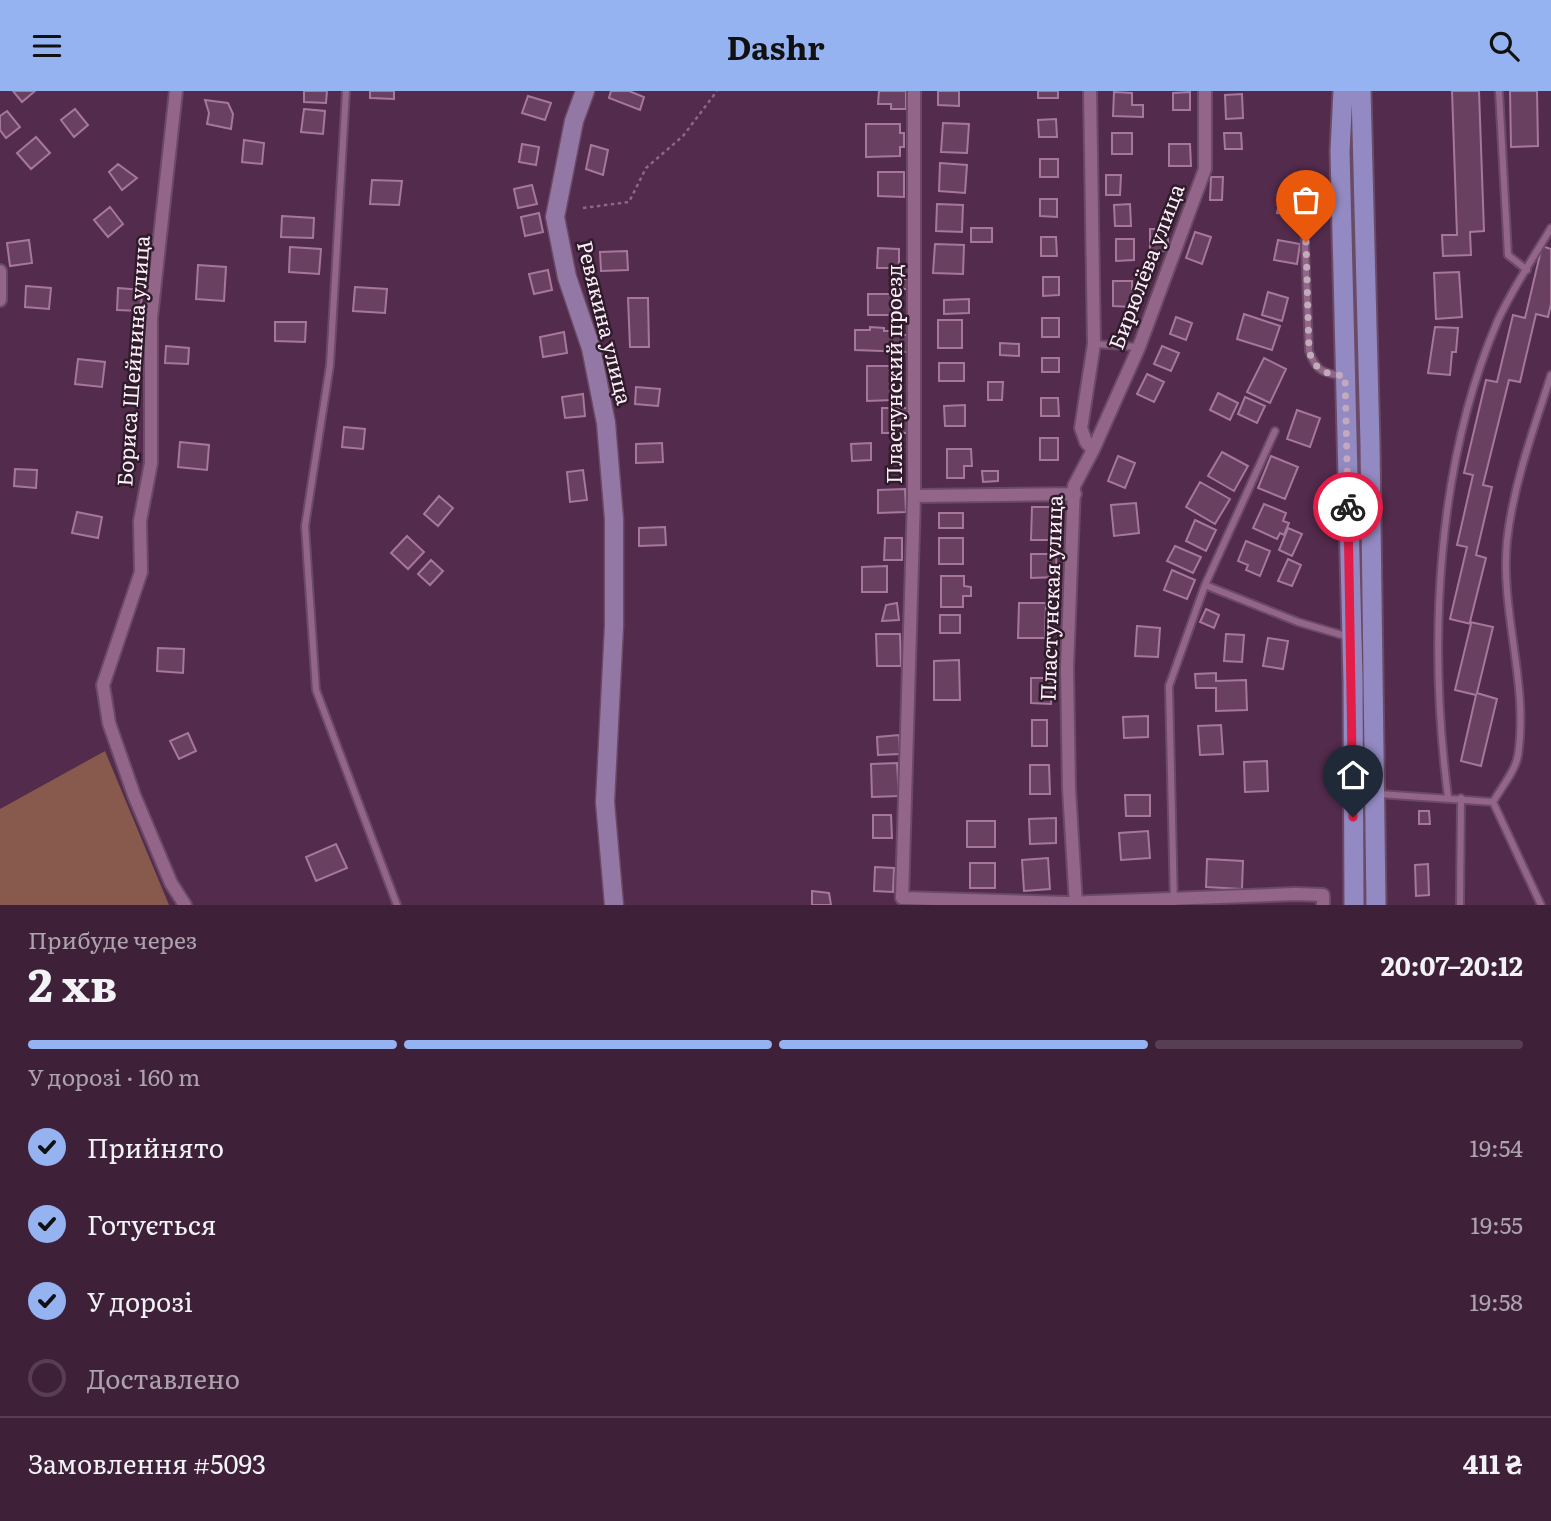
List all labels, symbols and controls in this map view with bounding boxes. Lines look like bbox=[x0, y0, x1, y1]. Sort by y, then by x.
text: Dashr bbox=[726, 22, 825, 70]
icon: menu bbox=[28, 27, 66, 65]
icon: search bbox=[1485, 27, 1523, 65]
pin bbox=[1276, 170, 1336, 242]
street label: Бирюлёва улица bbox=[1099, 178, 1191, 353]
icon: bag bbox=[1287, 181, 1325, 219]
street label: Бориса Шейнина улица bbox=[107, 233, 156, 488]
street label: Ревякина улица bbox=[571, 237, 642, 408]
street label: Пластунский проезд bbox=[877, 264, 908, 484]
courier bbox=[1313, 472, 1383, 542]
icon: bike bbox=[1329, 488, 1367, 526]
street label: Пластунская улица bbox=[1030, 494, 1069, 702]
pin bbox=[1323, 745, 1383, 817]
icon: home bbox=[1334, 756, 1372, 794]
text: Прибуде через bbox=[28, 922, 197, 956]
text: 20:07–20:12 bbox=[1381, 945, 1523, 984]
text: 2 хв bbox=[28, 948, 117, 1016]
text: У дорозі · 160 m bbox=[28, 1059, 200, 1093]
text: Прийнято bbox=[87, 1127, 224, 1166]
icon: check bbox=[28, 1128, 66, 1166]
text: 19:54 bbox=[1470, 1130, 1523, 1164]
text: Готується bbox=[87, 1204, 216, 1243]
icon: check bbox=[28, 1205, 66, 1243]
text: 19:55 bbox=[1471, 1207, 1523, 1241]
text: У дорозі bbox=[87, 1281, 193, 1320]
icon: check bbox=[28, 1282, 66, 1320]
text: 19:58 bbox=[1470, 1284, 1523, 1318]
text: Доставлено bbox=[87, 1358, 240, 1397]
text: Замовлення #5093 bbox=[28, 1443, 266, 1482]
text: 411 ₴ bbox=[1463, 1443, 1523, 1482]

